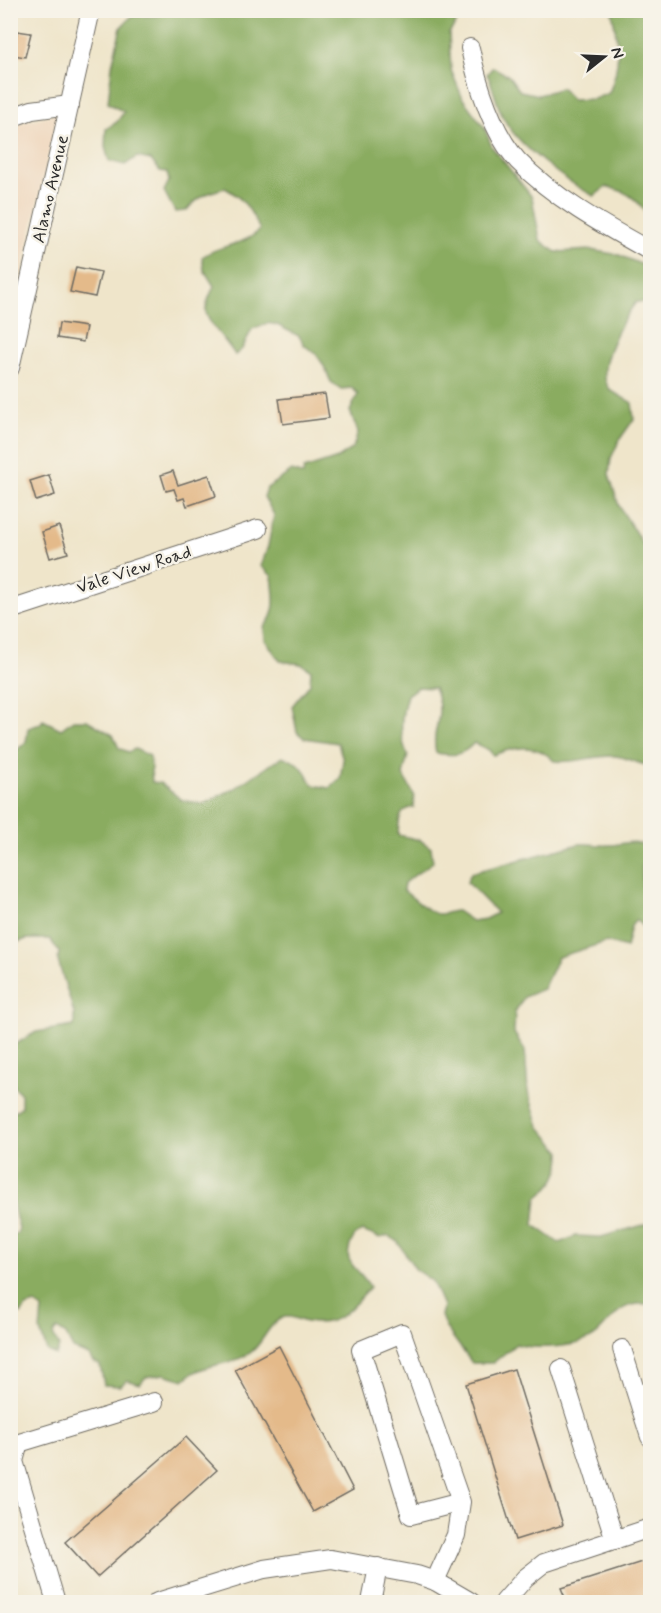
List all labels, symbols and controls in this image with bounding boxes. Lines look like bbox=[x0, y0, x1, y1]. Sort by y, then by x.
north arrow bbox=[574, 27, 634, 87]
text: N bbox=[605, 45, 628, 61]
street label: Alamo Avenue bbox=[27, 132, 75, 245]
street label: Vale View Road bbox=[73, 540, 195, 600]

